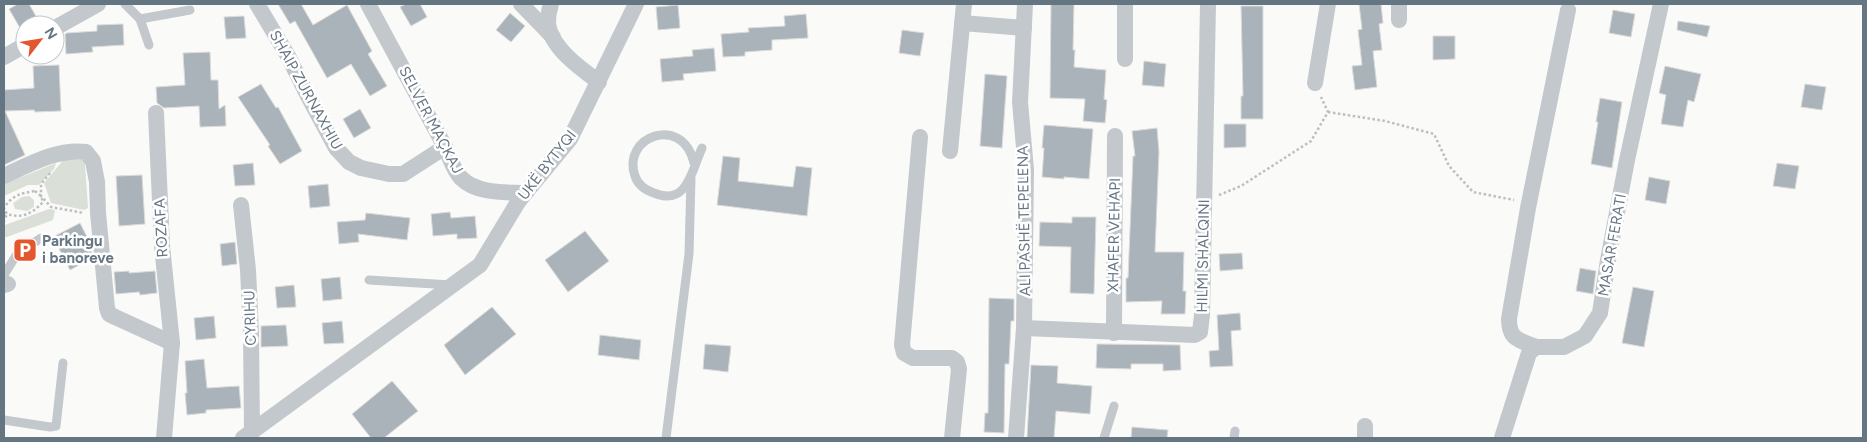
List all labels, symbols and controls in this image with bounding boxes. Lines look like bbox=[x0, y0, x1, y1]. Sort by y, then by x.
north arrow bbox=[15, 15, 65, 65]
text: N bbox=[41, 25, 61, 43]
street label: SHAIP ZURNAXHIU bbox=[266, 27, 346, 153]
street label: SELVER MAÇKAJ bbox=[395, 63, 467, 177]
street label: UKË BYTYQI bbox=[514, 126, 580, 204]
street label: ALI PASHË TEPELENA bbox=[1014, 145, 1034, 297]
street label: XHAFER VEHAPI bbox=[1104, 178, 1124, 292]
street label: MASAR FERATI bbox=[1594, 192, 1630, 298]
street label: ROZAFA bbox=[150, 198, 172, 258]
street label: HILMI SHALQINI bbox=[1193, 199, 1213, 313]
place label: Parkingu i banoreve bbox=[42, 232, 114, 267]
parking icon: Parkingu i banoreve bbox=[12, 237, 38, 263]
street label: CYRIHU bbox=[240, 290, 260, 346]

